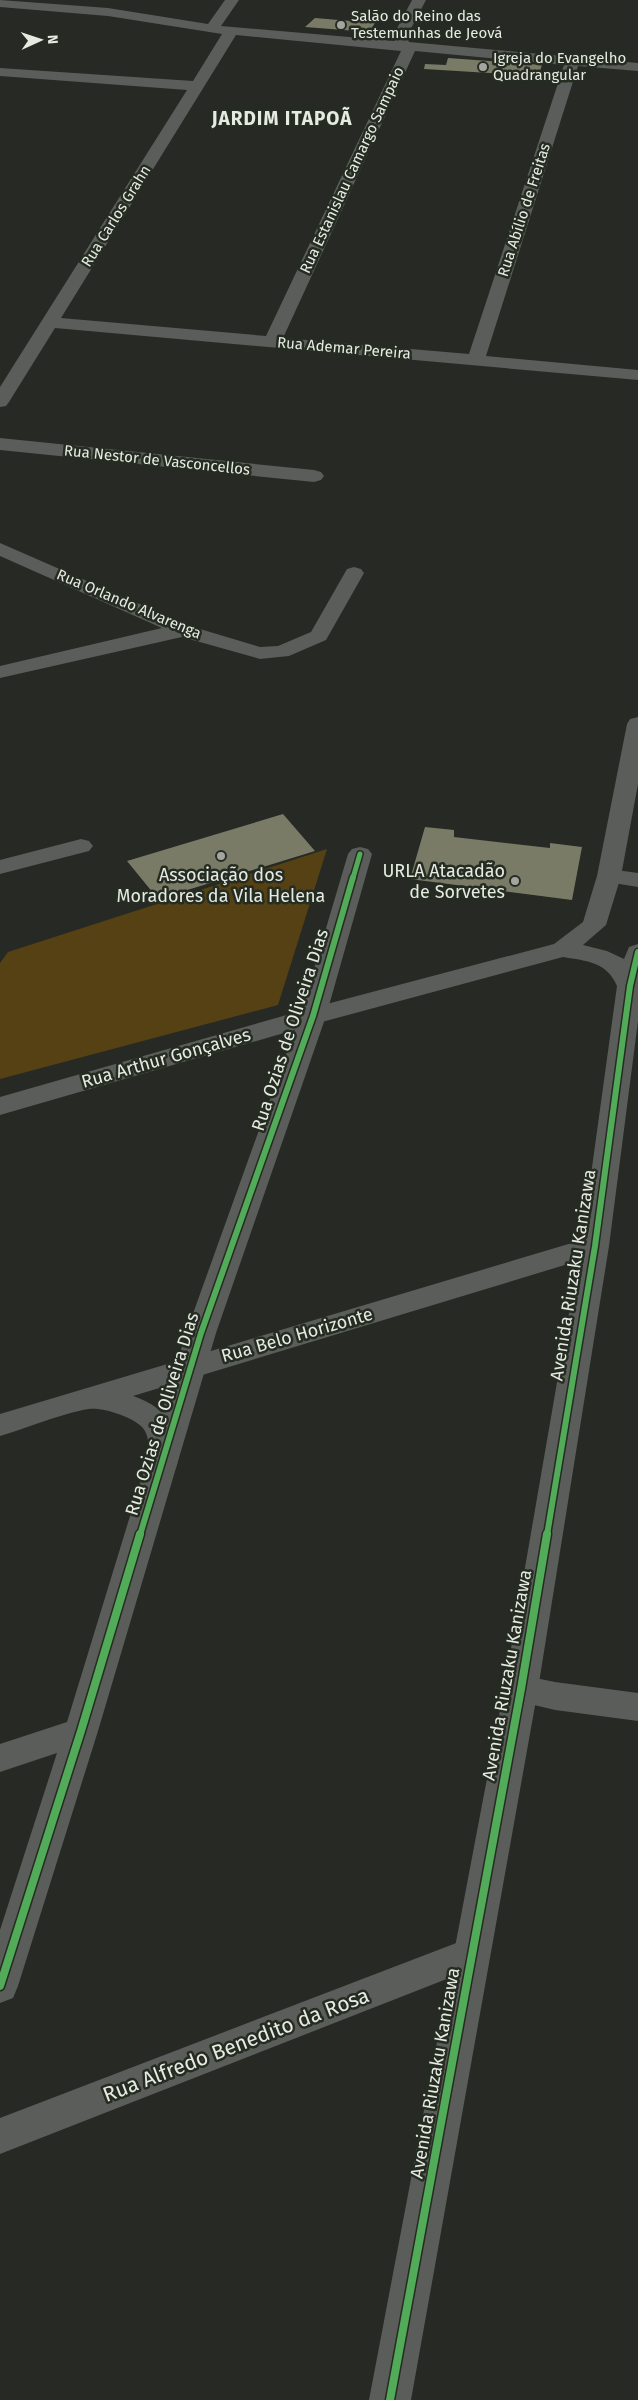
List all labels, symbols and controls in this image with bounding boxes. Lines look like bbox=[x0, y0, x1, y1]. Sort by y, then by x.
place label: Salão do Reino das Testemunhas de Jeová bbox=[351, 7, 503, 42]
north arrow bbox=[15, 15, 65, 65]
marker: Salão do Reino das Testemunhas de Jeová bbox=[335, 19, 347, 31]
text: N bbox=[44, 34, 61, 44]
place label: Igreja do Evangelho Quadrangular bbox=[493, 49, 626, 84]
marker: Igreja do Evangelho Quadrangular bbox=[477, 61, 489, 73]
street label: Rua Estanislau Camargo Sampaio bbox=[296, 64, 408, 276]
district label: JARDIM ITAPOÃ bbox=[211, 106, 352, 130]
street label: Rua Abílio de Freitas bbox=[494, 141, 554, 279]
street label: Rua Carlos Grahn bbox=[77, 162, 155, 270]
street label: Rua Ademar Pereira bbox=[276, 333, 412, 363]
street label: Rua Nestor de Vasconcellos bbox=[63, 441, 251, 479]
street label: Rua Orlando Alvarenga bbox=[54, 565, 204, 643]
marker: Associação dos Moradores da Vila Helena bbox=[215, 850, 227, 862]
place label: URLA Atacadão de Sorvetes bbox=[382, 860, 505, 903]
place label: Associação dos Moradores da Vila Helena bbox=[117, 864, 325, 907]
marker: URLA Atacadão de Sorvetes bbox=[509, 875, 521, 887]
street label: Rua Ozias de Oliveira Dias bbox=[247, 926, 333, 1134]
street label: Rua Arthur Gonçalves bbox=[79, 1023, 253, 1093]
street label: Avenida Riuzaku Kanizawa bbox=[545, 1168, 601, 1382]
street label: Rua Belo Horizonte bbox=[219, 1303, 375, 1367]
street label: Rua Ozias de Oliveira Dias bbox=[121, 1310, 203, 1518]
street label: Avenida Riuzaku Kanizawa bbox=[478, 1568, 536, 1782]
street label: Avenida Riuzaku Kanizawa bbox=[406, 1966, 464, 2180]
street label: Rua Alfredo Benedito da Rosa bbox=[99, 1982, 373, 2108]

